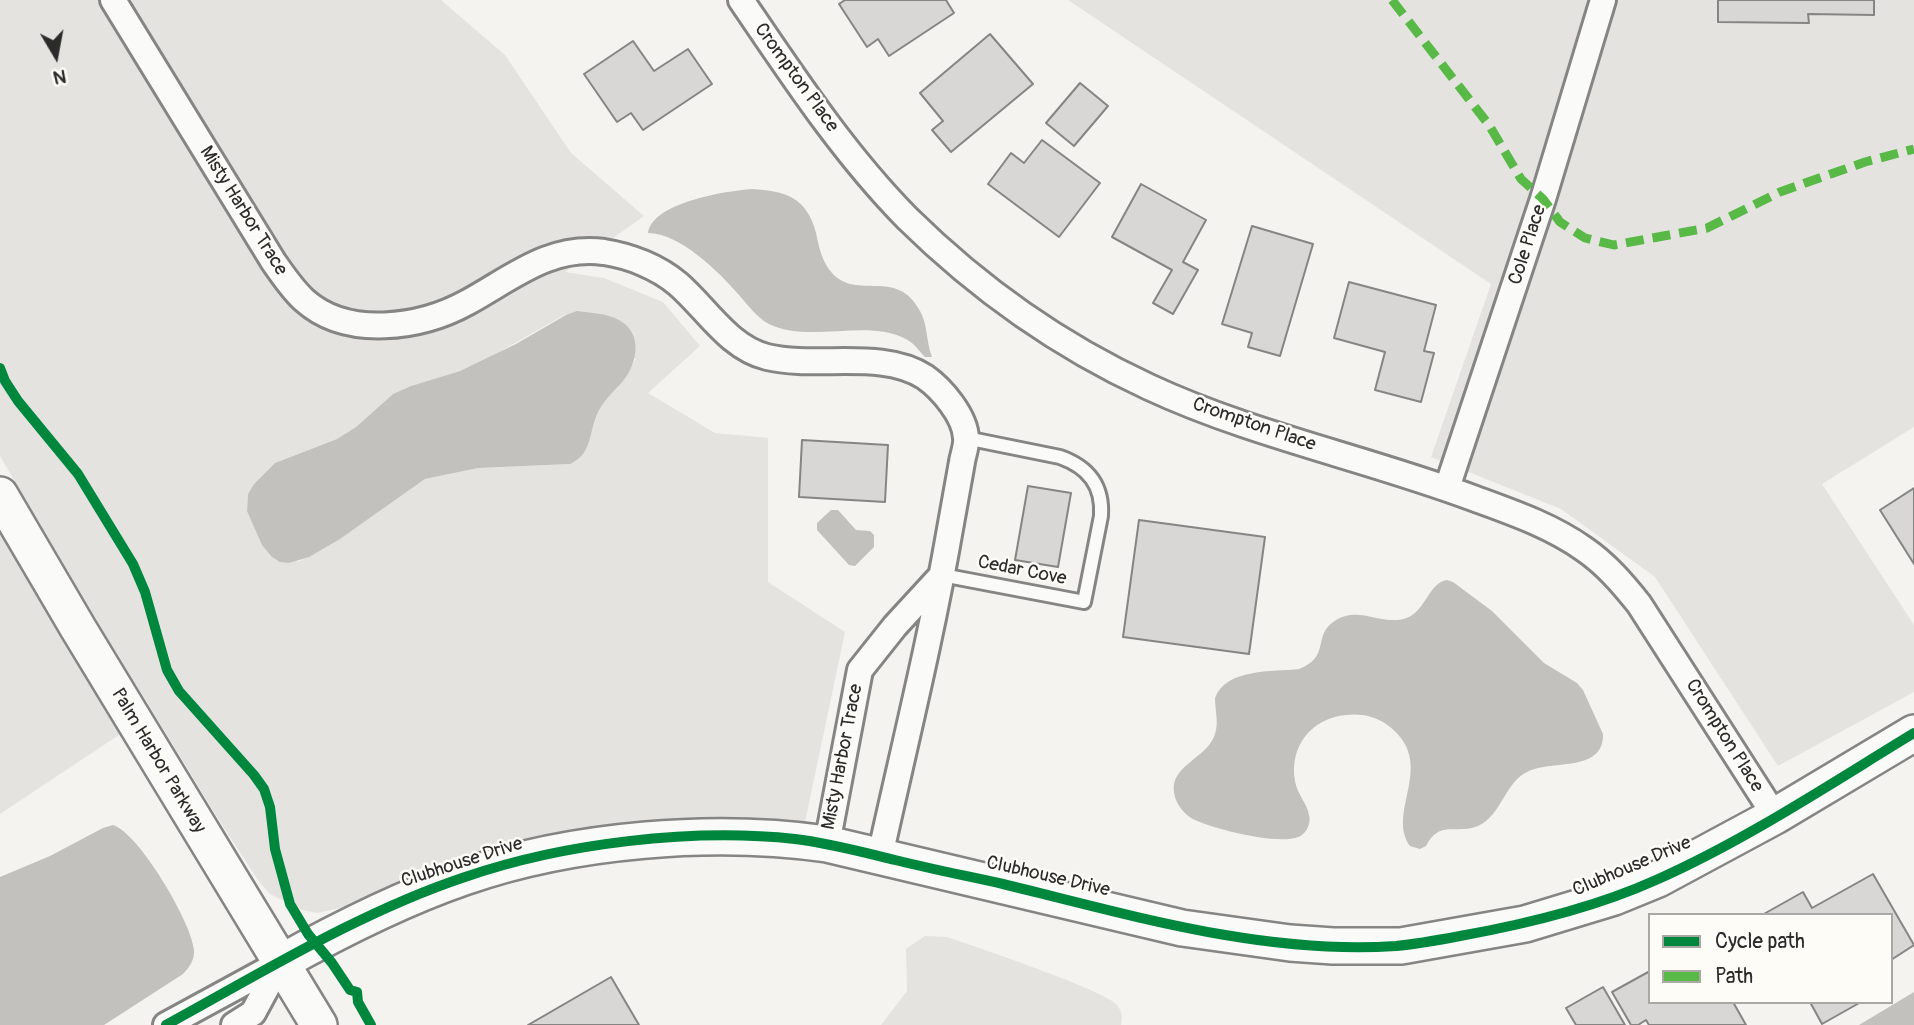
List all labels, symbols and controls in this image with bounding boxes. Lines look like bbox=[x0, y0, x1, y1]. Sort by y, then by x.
street label: Crompton Place bbox=[749, 19, 843, 137]
north arrow bbox=[21, 21, 91, 91]
text: N bbox=[51, 64, 68, 90]
street label: Misty Harbor Trace bbox=[194, 142, 292, 280]
street label: Cole Place bbox=[1504, 202, 1552, 288]
street label: Crompton Place bbox=[1189, 393, 1319, 457]
street label: Cedar Cove bbox=[976, 551, 1068, 591]
street label: Crompton Place bbox=[1680, 675, 1768, 797]
street label: Misty Harbor Trace bbox=[818, 682, 868, 832]
street label: Palm Harbor Parkway bbox=[106, 684, 210, 838]
street label: Clubhouse Drive bbox=[1569, 832, 1695, 902]
street label: Clubhouse Drive bbox=[398, 833, 526, 893]
street label: Clubhouse Drive bbox=[984, 852, 1112, 902]
legend bbox=[1648, 913, 1893, 1004]
text: Cycle path bbox=[1715, 928, 1805, 955]
text: Path bbox=[1715, 963, 1753, 990]

